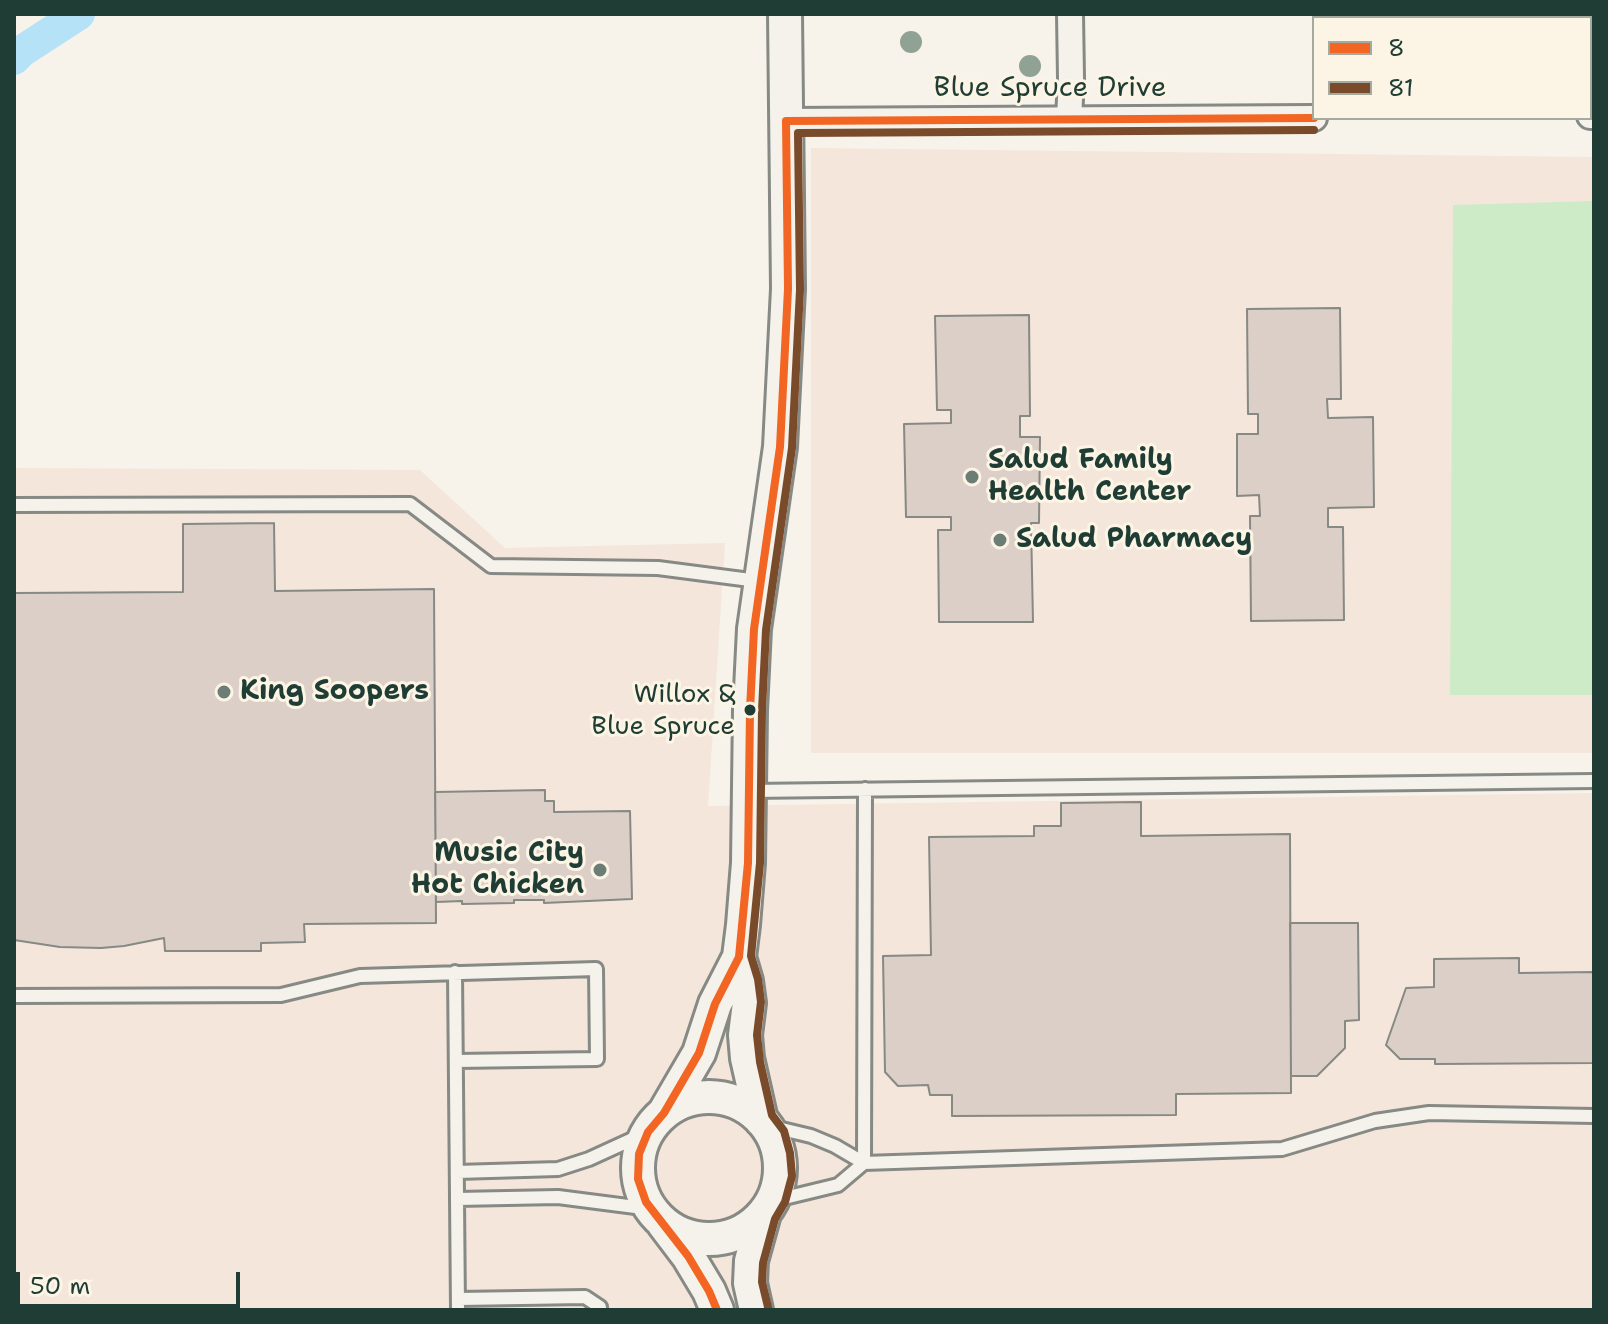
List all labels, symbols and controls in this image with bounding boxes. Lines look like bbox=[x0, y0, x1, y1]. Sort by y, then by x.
legend bbox=[1312, 16, 1592, 120]
text: 8 bbox=[1388, 32, 1405, 64]
street label: Blue Spruce Drive bbox=[934, 72, 1166, 106]
text: 81 bbox=[1388, 72, 1414, 104]
place label: Salud Family Health Center bbox=[988, 444, 1191, 510]
marker: Salud Family Health Center bbox=[963, 468, 981, 486]
place label: Salud Pharmacy bbox=[1016, 523, 1252, 557]
marker: Salud Pharmacy bbox=[991, 531, 1009, 549]
place label: King Soopers bbox=[240, 675, 429, 709]
place label: Willox & Blue Spruce bbox=[591, 679, 735, 740]
marker: King Soopers bbox=[215, 683, 233, 701]
marker: Willox & Blue Spruce bbox=[742, 702, 758, 718]
place label: Music City Hot Chicken bbox=[411, 837, 584, 903]
marker: Music City Hot Chicken bbox=[591, 861, 609, 879]
scale bar bbox=[20, 1256, 244, 1306]
text: 50 m bbox=[30, 1270, 90, 1302]

